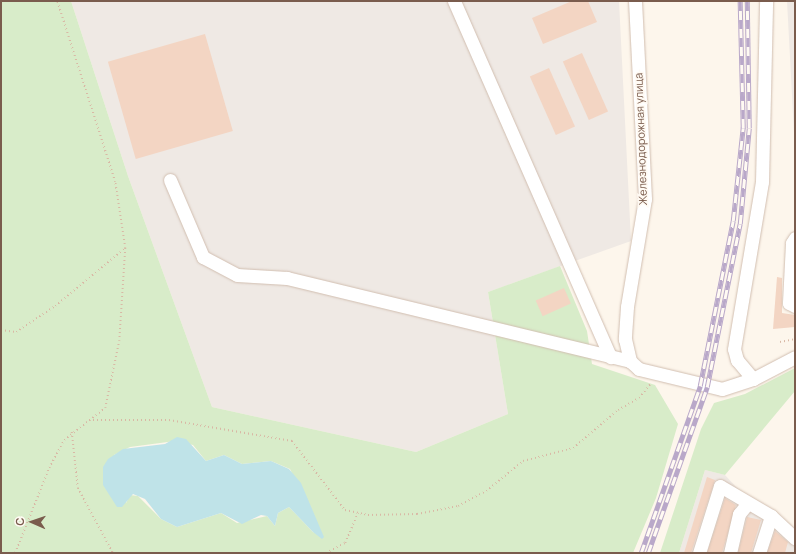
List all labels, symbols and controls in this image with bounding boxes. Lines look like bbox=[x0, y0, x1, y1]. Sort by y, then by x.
street label: Железнодорожная улица bbox=[632, 72, 650, 206]
north arrow bbox=[12, 502, 52, 542]
text: С bbox=[12, 517, 27, 526]

